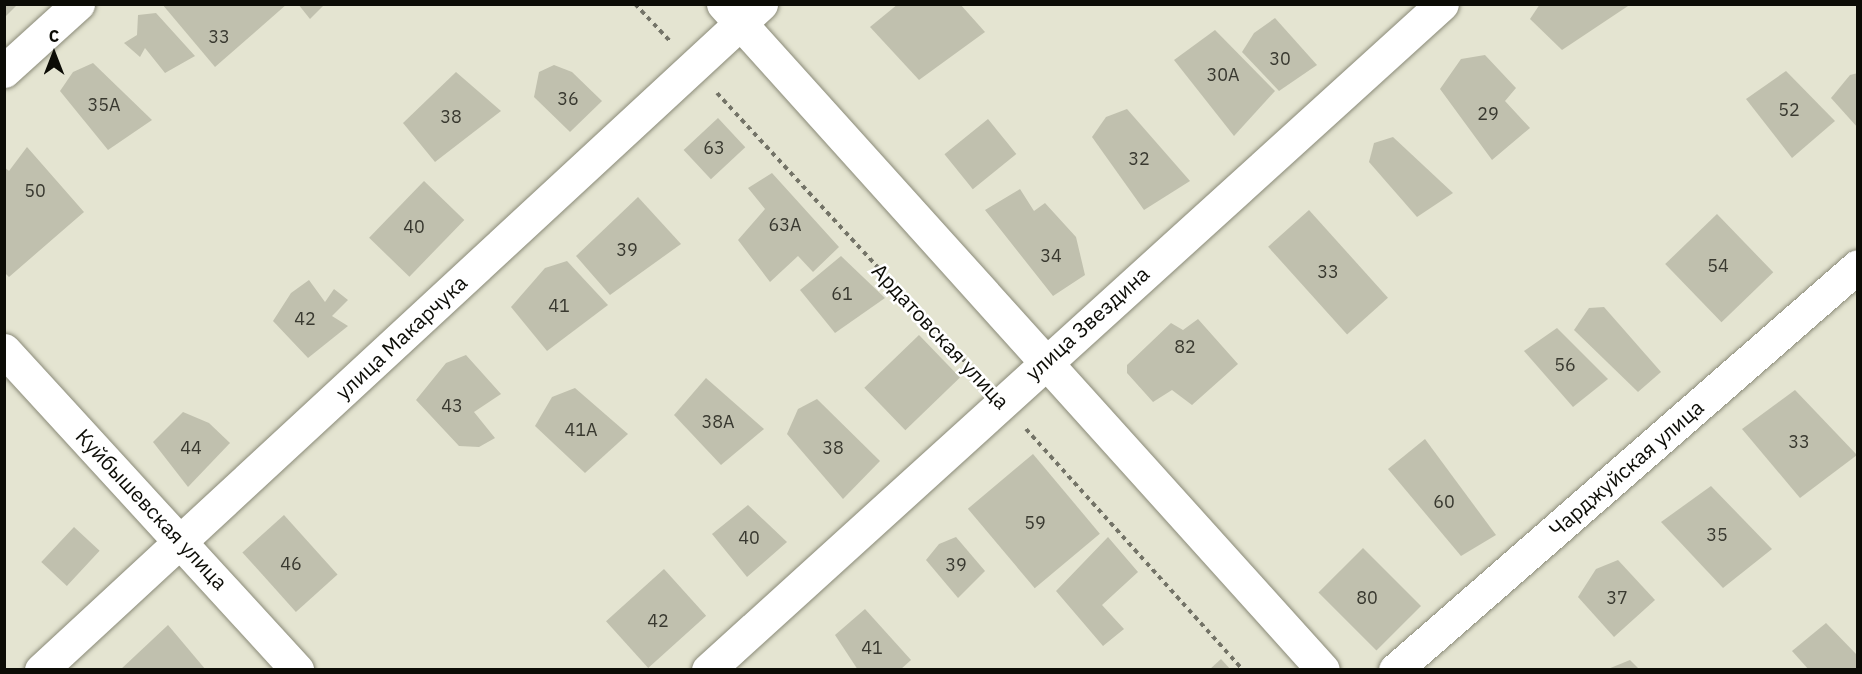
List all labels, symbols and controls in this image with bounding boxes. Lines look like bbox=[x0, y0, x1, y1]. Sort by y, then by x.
north arrow bbox=[24, 24, 84, 84]
text: С bbox=[49, 26, 59, 46]
house number: 33 bbox=[208, 26, 230, 48]
house number: 30 bbox=[1269, 48, 1291, 70]
house number: 30А bbox=[1206, 64, 1240, 86]
house number: 36 bbox=[557, 88, 579, 110]
house number: 35А bbox=[87, 94, 121, 116]
house number: 52 bbox=[1778, 99, 1800, 121]
house number: 29 bbox=[1477, 103, 1499, 125]
house number: 38 bbox=[440, 106, 462, 128]
house number: 63 bbox=[703, 137, 725, 159]
house number: 32 bbox=[1128, 148, 1150, 170]
house number: 50 bbox=[24, 180, 46, 202]
house number: 63А bbox=[768, 214, 802, 236]
house number: 40 bbox=[403, 216, 425, 238]
house number: 39 bbox=[616, 239, 638, 261]
house number: 34 bbox=[1040, 245, 1062, 267]
house number: 54 bbox=[1707, 255, 1729, 277]
street label: Ардатовская улица bbox=[867, 258, 1015, 414]
street label: улица Звездина bbox=[1020, 261, 1154, 385]
house number: 33 bbox=[1317, 261, 1339, 283]
street label: улица Макарчука bbox=[330, 270, 472, 404]
house number: 61 bbox=[831, 283, 853, 305]
house number: 41 bbox=[548, 295, 570, 317]
house number: 42 bbox=[294, 308, 316, 330]
house number: 82 bbox=[1174, 336, 1196, 358]
house number: 56 bbox=[1554, 354, 1576, 376]
street label: Чарджуйская улица bbox=[1544, 394, 1708, 542]
house number: 43 bbox=[441, 395, 463, 417]
house number: 38А bbox=[701, 411, 735, 433]
house number: 41А bbox=[564, 419, 598, 441]
street label: Куйбышевская улица bbox=[71, 423, 233, 595]
house number: 33 bbox=[1788, 431, 1810, 453]
house number: 44 bbox=[180, 437, 202, 459]
house number: 38 bbox=[822, 437, 844, 459]
house number: 60 bbox=[1433, 491, 1455, 513]
house number: 59 bbox=[1024, 512, 1046, 534]
house number: 35 bbox=[1706, 524, 1728, 546]
house number: 40 bbox=[738, 527, 760, 549]
house number: 46 bbox=[280, 553, 302, 575]
house number: 39 bbox=[945, 554, 967, 576]
house number: 80 bbox=[1356, 587, 1378, 609]
house number: 37 bbox=[1606, 587, 1628, 609]
house number: 42 bbox=[647, 610, 669, 632]
house number: 41 bbox=[861, 637, 883, 659]

